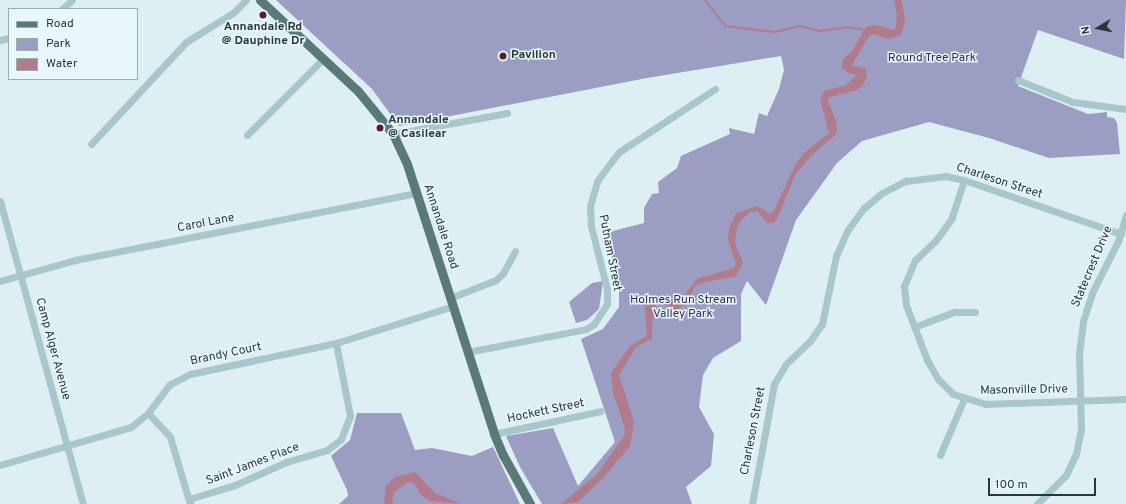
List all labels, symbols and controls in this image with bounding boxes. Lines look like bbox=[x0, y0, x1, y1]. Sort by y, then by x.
legend bbox=[8, 8, 138, 80]
north arrow bbox=[1078, 8, 1118, 48]
marker: Annandale Rd @ Dauphine Dr bbox=[258, 10, 268, 20]
text: Road bbox=[46, 16, 74, 32]
place label: Annandale Rd @ Dauphine Dr bbox=[222, 21, 304, 49]
text: N bbox=[1079, 25, 1094, 35]
text: Park bbox=[46, 36, 71, 52]
place label: Pavilion bbox=[511, 49, 556, 63]
marker: Pavilion bbox=[498, 51, 508, 61]
park label: Round Tree Park bbox=[888, 52, 976, 66]
text: Water bbox=[46, 56, 78, 72]
place label: Annandale @ Casilear bbox=[388, 114, 449, 142]
marker: Annandale @ Casilear bbox=[375, 123, 385, 133]
street label: Charleson Street bbox=[954, 161, 1044, 203]
street label: Annandale Road bbox=[419, 183, 461, 271]
street label: Carol Lane bbox=[176, 211, 236, 237]
street label: Putnam Street bbox=[595, 214, 623, 292]
street label: Statecrest Drive bbox=[1069, 224, 1117, 310]
park label: Holmes Run Stream Valley Park bbox=[630, 294, 736, 322]
street label: Camp Alger Avenue bbox=[31, 296, 73, 402]
street label: Brandy Court bbox=[189, 340, 263, 370]
street label: Masonville Drive bbox=[980, 383, 1068, 399]
street label: Charleson Street bbox=[738, 386, 770, 476]
street label: Hockett Street bbox=[506, 397, 586, 427]
street label: Saint James Place bbox=[204, 441, 302, 489]
scale bar bbox=[990, 470, 1098, 496]
text: 100 m bbox=[995, 477, 1028, 493]

